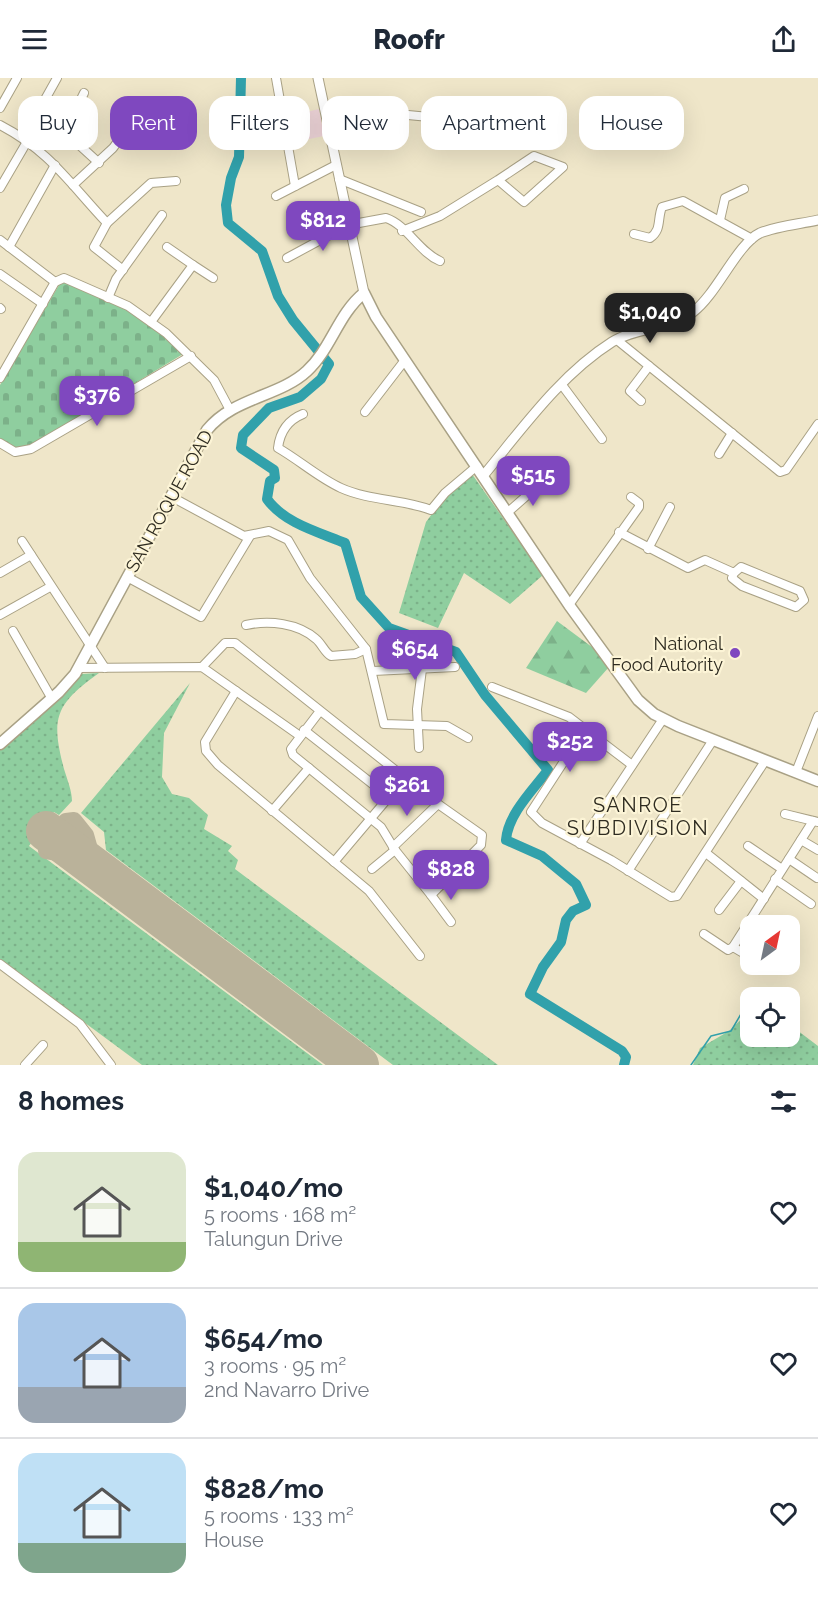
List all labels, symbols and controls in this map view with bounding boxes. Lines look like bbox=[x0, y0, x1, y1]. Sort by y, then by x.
icon: menu bbox=[18, 23, 51, 56]
icon: share bbox=[767, 23, 800, 56]
text: Roofr bbox=[373, 24, 445, 55]
chip: Buy bbox=[18, 96, 98, 150]
chip: Rent bbox=[110, 96, 197, 150]
chip: Filters bbox=[209, 96, 310, 150]
chip: New bbox=[322, 96, 409, 150]
chip: Apartment bbox=[421, 96, 567, 150]
chip: House bbox=[579, 96, 684, 150]
pin: $812 bbox=[287, 201, 359, 252]
text: $812 bbox=[300, 208, 346, 232]
pin: $1,040 bbox=[601, 293, 699, 344]
text: $1,040 bbox=[618, 300, 682, 324]
pin: $376 bbox=[61, 376, 133, 427]
text: $376 bbox=[73, 383, 121, 407]
street label: SAN ROQUE ROAD bbox=[121, 426, 217, 576]
pin: $515 bbox=[497, 456, 569, 507]
text: $515 bbox=[511, 463, 555, 487]
pin: $654 bbox=[379, 630, 451, 681]
place label: National Food Autority bbox=[611, 633, 723, 675]
text: $654 bbox=[391, 637, 439, 661]
marker: National Food Autority bbox=[728, 646, 742, 660]
pin: $252 bbox=[534, 722, 606, 773]
text: $252 bbox=[547, 729, 593, 753]
pin: $261 bbox=[371, 766, 443, 817]
text: $261 bbox=[384, 773, 430, 797]
district label: SANROE SUBDIVISION bbox=[567, 793, 709, 840]
pin: $828 bbox=[415, 850, 487, 901]
text: $828 bbox=[427, 857, 475, 881]
north arrow bbox=[740, 915, 800, 975]
map controls bbox=[740, 915, 800, 1047]
button: locate bbox=[740, 987, 800, 1047]
icon: filters bbox=[767, 1085, 800, 1118]
text: 8 homes bbox=[18, 1086, 124, 1116]
text: $1,040/mo bbox=[204, 1173, 343, 1203]
icon: home bbox=[66, 1176, 138, 1248]
icon: heart bbox=[767, 1196, 800, 1229]
text: 5 rooms · 168 m² bbox=[204, 1203, 356, 1227]
text: Talungun Drive bbox=[204, 1227, 343, 1251]
text: $654/mo bbox=[204, 1324, 323, 1354]
icon: home bbox=[66, 1327, 138, 1399]
icon: heart bbox=[767, 1347, 800, 1380]
text: 3 rooms · 95 m² bbox=[204, 1354, 346, 1378]
text: 2nd Navarro Drive bbox=[204, 1378, 369, 1402]
text: $828/mo bbox=[204, 1474, 324, 1504]
icon: home bbox=[66, 1477, 138, 1549]
icon: heart bbox=[767, 1497, 800, 1530]
text: 5 rooms · 133 m² bbox=[204, 1504, 354, 1528]
text: House bbox=[204, 1528, 264, 1552]

